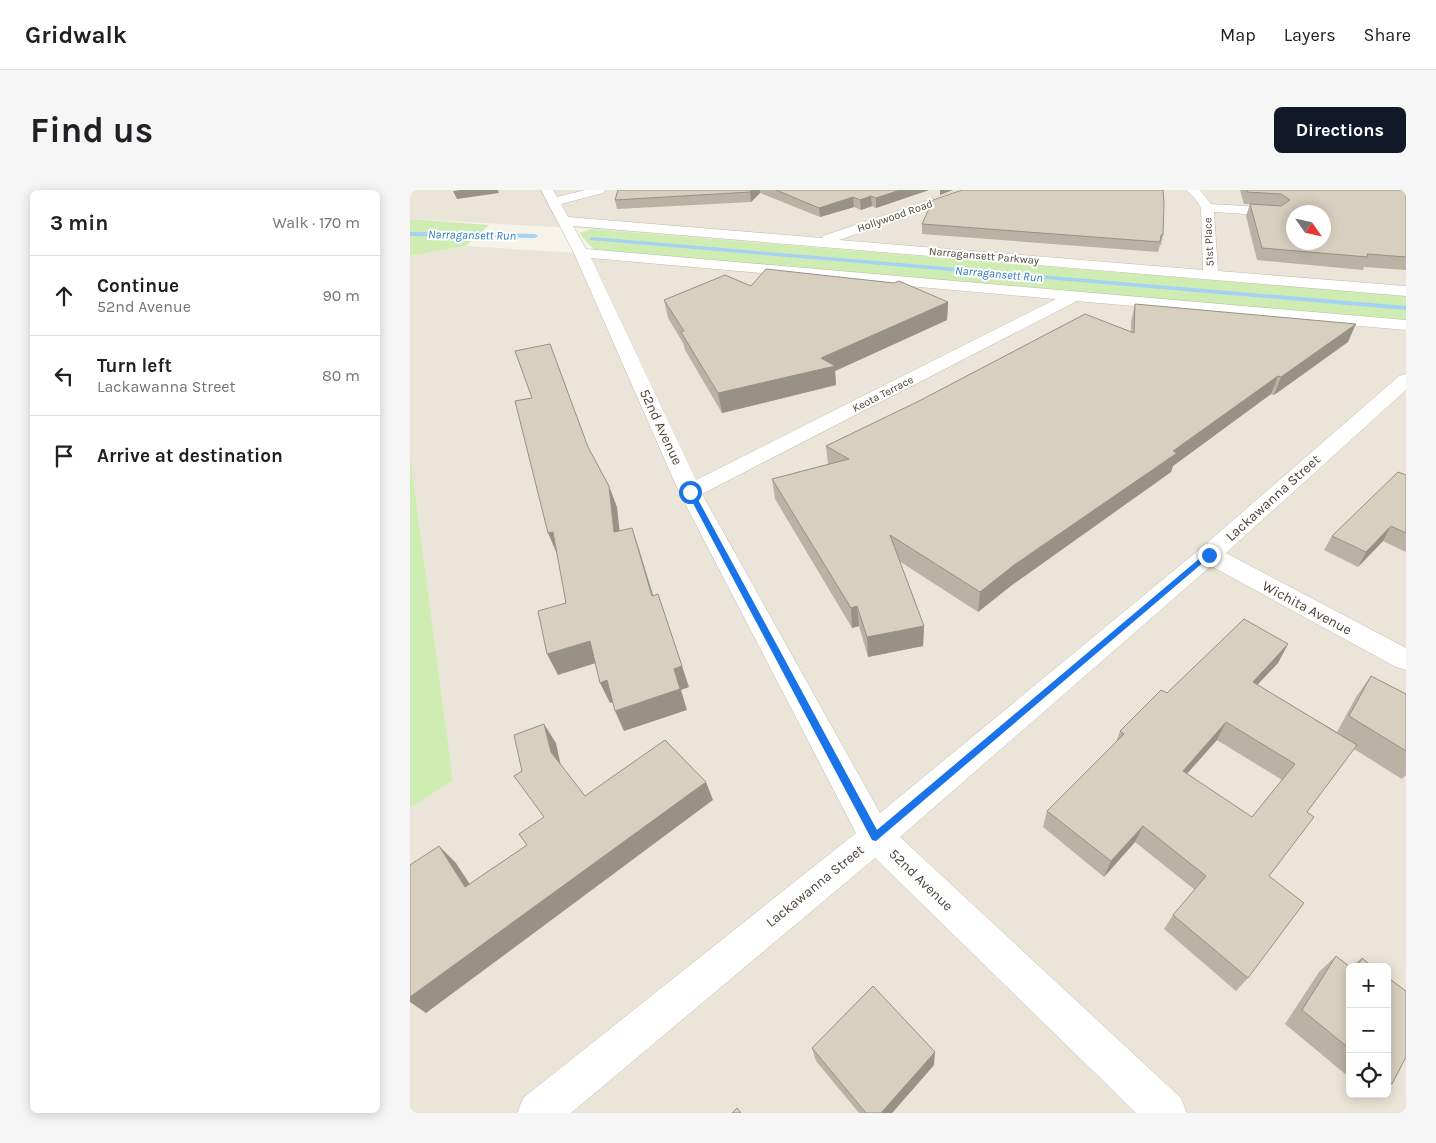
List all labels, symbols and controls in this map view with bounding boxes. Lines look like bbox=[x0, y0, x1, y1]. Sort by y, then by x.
text: Gridwalk bbox=[25, 21, 127, 49]
text: Map bbox=[1220, 24, 1256, 46]
text: Layers bbox=[1284, 24, 1336, 46]
text: Share bbox=[1364, 24, 1411, 46]
button: Directions bbox=[1274, 107, 1406, 153]
text: Find us bbox=[30, 110, 153, 151]
street label: Hollywood Road bbox=[855, 197, 935, 235]
north arrow bbox=[1286, 205, 1331, 250]
text: 3 min bbox=[50, 211, 108, 235]
text: Walk · 170 m bbox=[272, 213, 360, 232]
street label: 51st Place bbox=[1201, 217, 1217, 267]
water label: Narragansett Run bbox=[428, 227, 516, 243]
street label: Narragansett Parkway bbox=[929, 245, 1039, 267]
water label: Narragansett Run bbox=[955, 263, 1043, 285]
text: Continue bbox=[97, 275, 179, 297]
icon: ahead bbox=[50, 282, 78, 310]
text: 90 m bbox=[322, 286, 360, 305]
text: 52nd Avenue bbox=[97, 297, 191, 316]
text: Turn left bbox=[97, 355, 172, 377]
icon: left bbox=[50, 362, 78, 390]
text: 80 m bbox=[322, 366, 360, 385]
street label: Keota Terrace bbox=[850, 373, 916, 415]
text: Lackawanna Street bbox=[97, 377, 236, 396]
street label: 52nd Avenue bbox=[636, 386, 686, 468]
icon: arrive bbox=[50, 442, 78, 470]
text: Arrive at destination bbox=[97, 445, 283, 467]
street label: Lackawanna Street bbox=[1222, 451, 1324, 545]
route start bbox=[679, 481, 702, 504]
route end bbox=[1198, 544, 1221, 567]
street label: Wichita Avenue bbox=[1259, 577, 1355, 639]
street label: Lackawanna Street bbox=[763, 841, 867, 931]
street label: 52nd Avenue bbox=[886, 845, 956, 915]
map controls bbox=[1346, 963, 1391, 1098]
button: + bbox=[1346, 963, 1391, 1008]
button: − bbox=[1346, 1008, 1391, 1053]
button: locate bbox=[1346, 1053, 1391, 1098]

